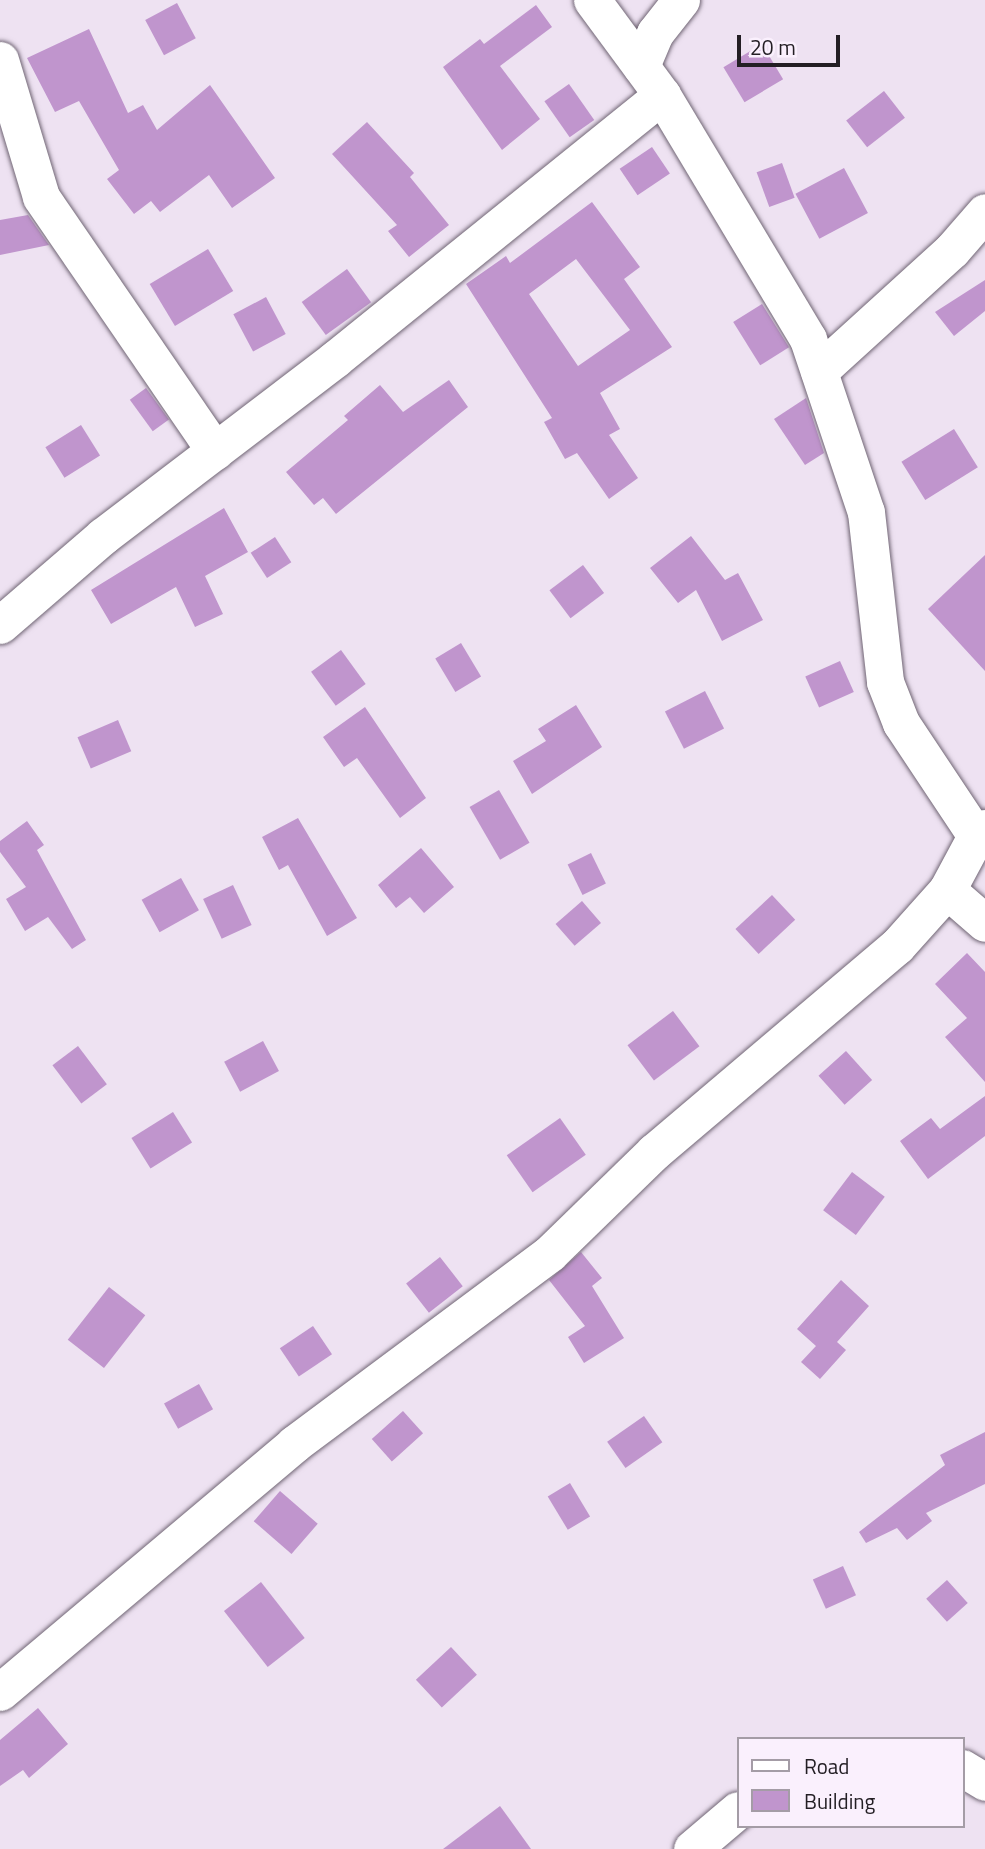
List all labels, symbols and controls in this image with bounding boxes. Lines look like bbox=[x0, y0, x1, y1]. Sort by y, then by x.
scale bar bbox=[740, 21, 843, 65]
text: 20 m bbox=[750, 31, 796, 63]
legend bbox=[736, 1737, 964, 1828]
text: Road bbox=[804, 1750, 849, 1782]
text: Building bbox=[804, 1785, 875, 1817]

